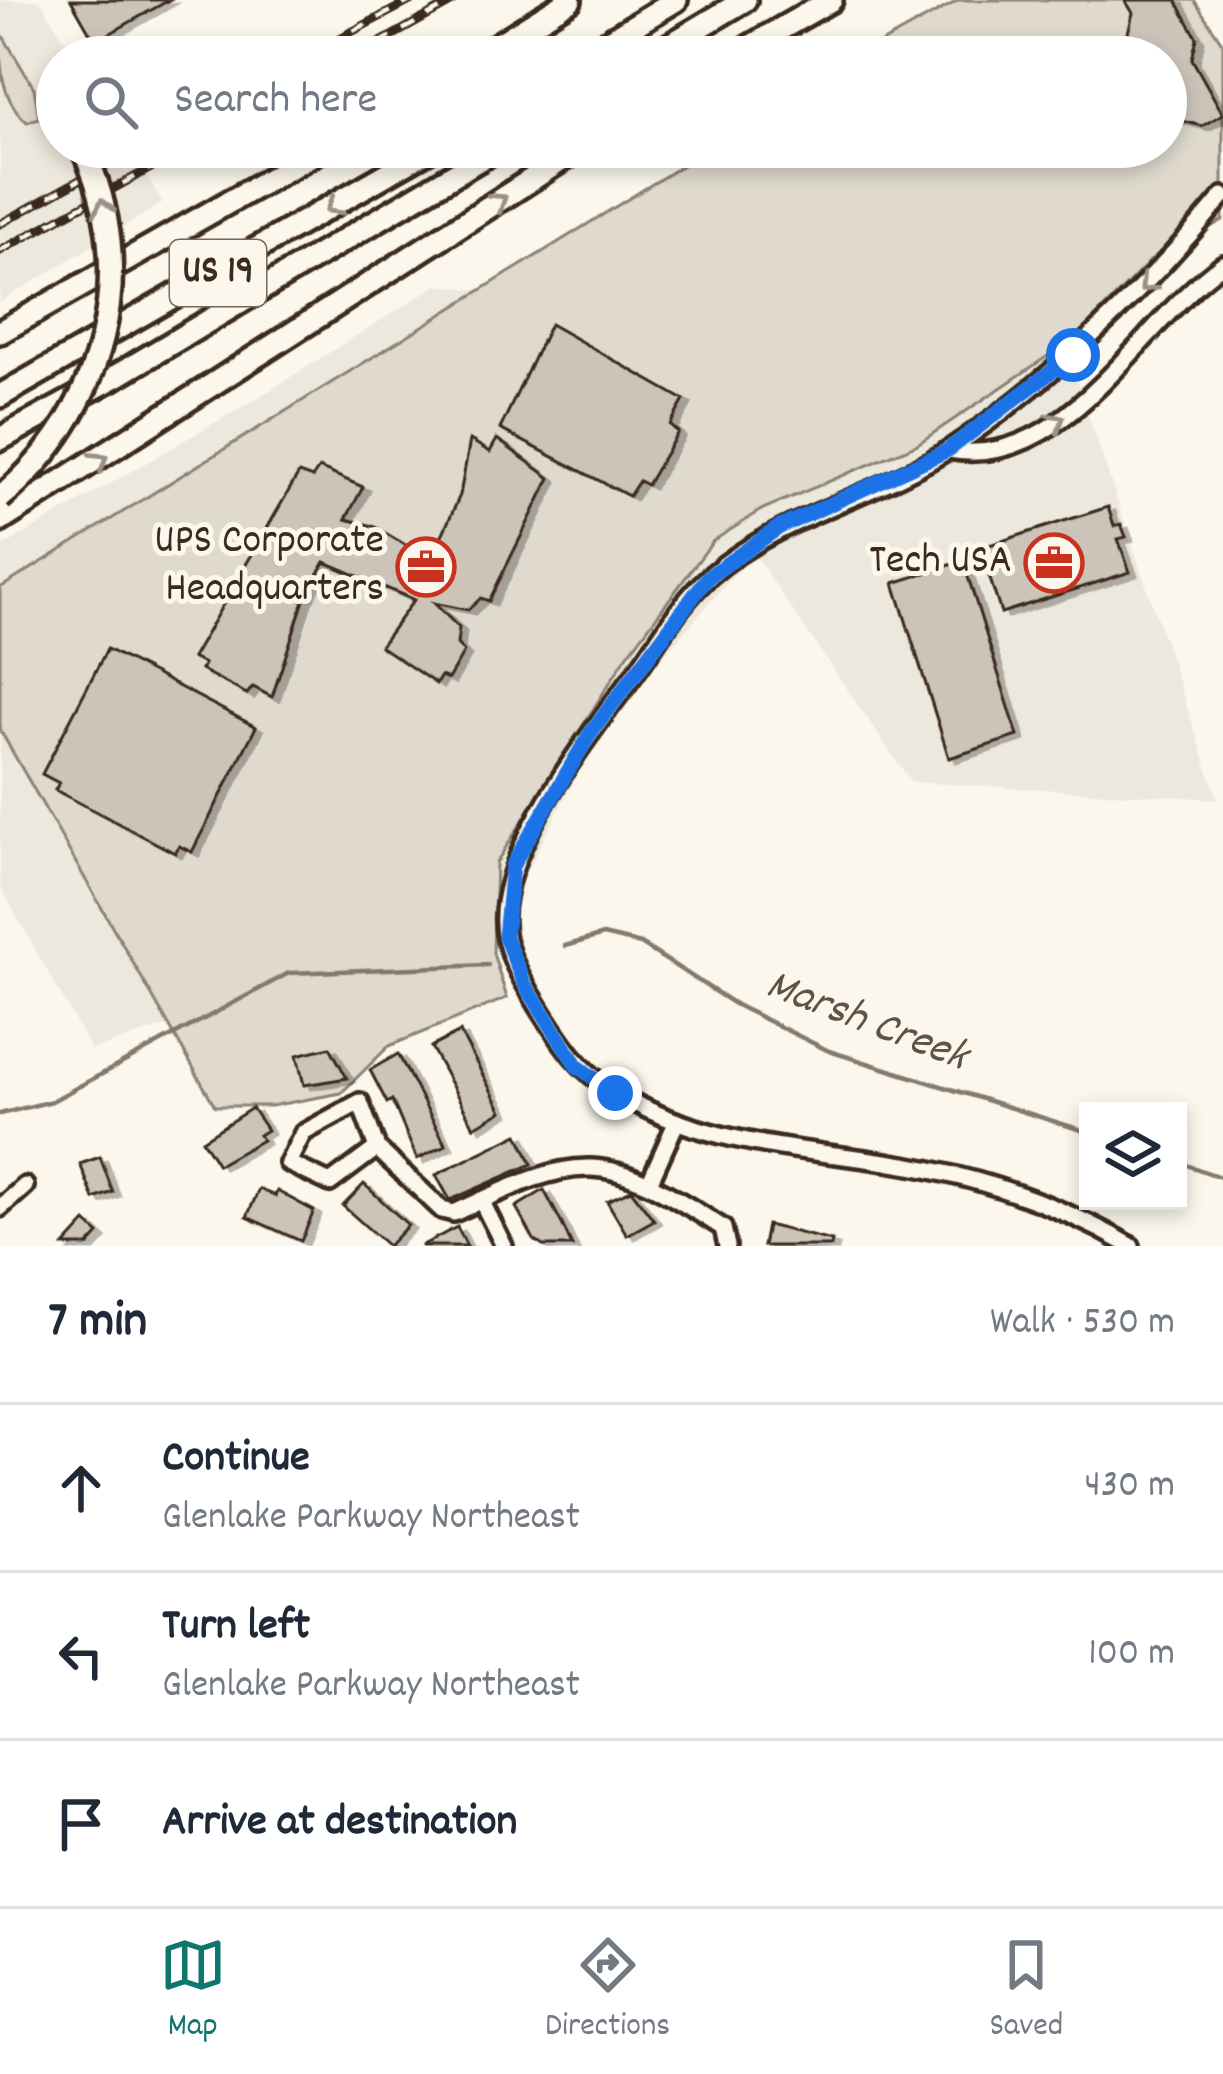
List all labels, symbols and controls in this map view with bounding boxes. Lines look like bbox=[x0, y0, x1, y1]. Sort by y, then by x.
search box bbox=[36, 36, 1187, 168]
icon: search bbox=[78, 69, 144, 135]
text: Search here bbox=[174, 70, 377, 134]
one-way arrow bbox=[324, 192, 346, 215]
one-way arrow bbox=[485, 194, 507, 216]
one-way arrow bbox=[92, 198, 117, 218]
road number: US 19 bbox=[170, 240, 266, 306]
one-way arrow bbox=[1140, 271, 1162, 293]
route start bbox=[1046, 328, 1100, 382]
one-way arrow bbox=[1044, 412, 1066, 435]
one-way arrow bbox=[86, 452, 108, 474]
place label: UPS Corporate Headquarters bbox=[154, 513, 384, 621]
office icon: Tech USA bbox=[1023, 532, 1085, 594]
place label: Tech USA bbox=[869, 533, 1012, 593]
office icon: UPS Corporate Headquarters bbox=[395, 536, 457, 598]
water label: Marsh Creek bbox=[756, 955, 979, 1092]
route end bbox=[588, 1066, 642, 1120]
map controls bbox=[1079, 1102, 1187, 1210]
button: layers bbox=[1079, 1102, 1187, 1210]
text: 7 min bbox=[48, 1288, 147, 1360]
text: Walk · 530 m bbox=[990, 1297, 1175, 1352]
text: Continue bbox=[162, 1428, 310, 1492]
icon: ahead bbox=[48, 1455, 114, 1521]
text: 430 m bbox=[1085, 1460, 1175, 1515]
text: Glenlake Parkway Northeast bbox=[162, 1492, 580, 1547]
text: Turn left bbox=[162, 1596, 310, 1660]
icon: left bbox=[48, 1623, 114, 1689]
text: 100 m bbox=[1088, 1628, 1175, 1683]
text: Glenlake Parkway Northeast bbox=[162, 1660, 580, 1715]
icon: arrive bbox=[48, 1791, 114, 1857]
text: Arrive at destination bbox=[162, 1792, 517, 1856]
tab: Map bbox=[160, 1932, 226, 2051]
tab: Directions bbox=[545, 1932, 670, 2051]
tab: Saved bbox=[990, 1932, 1063, 2051]

